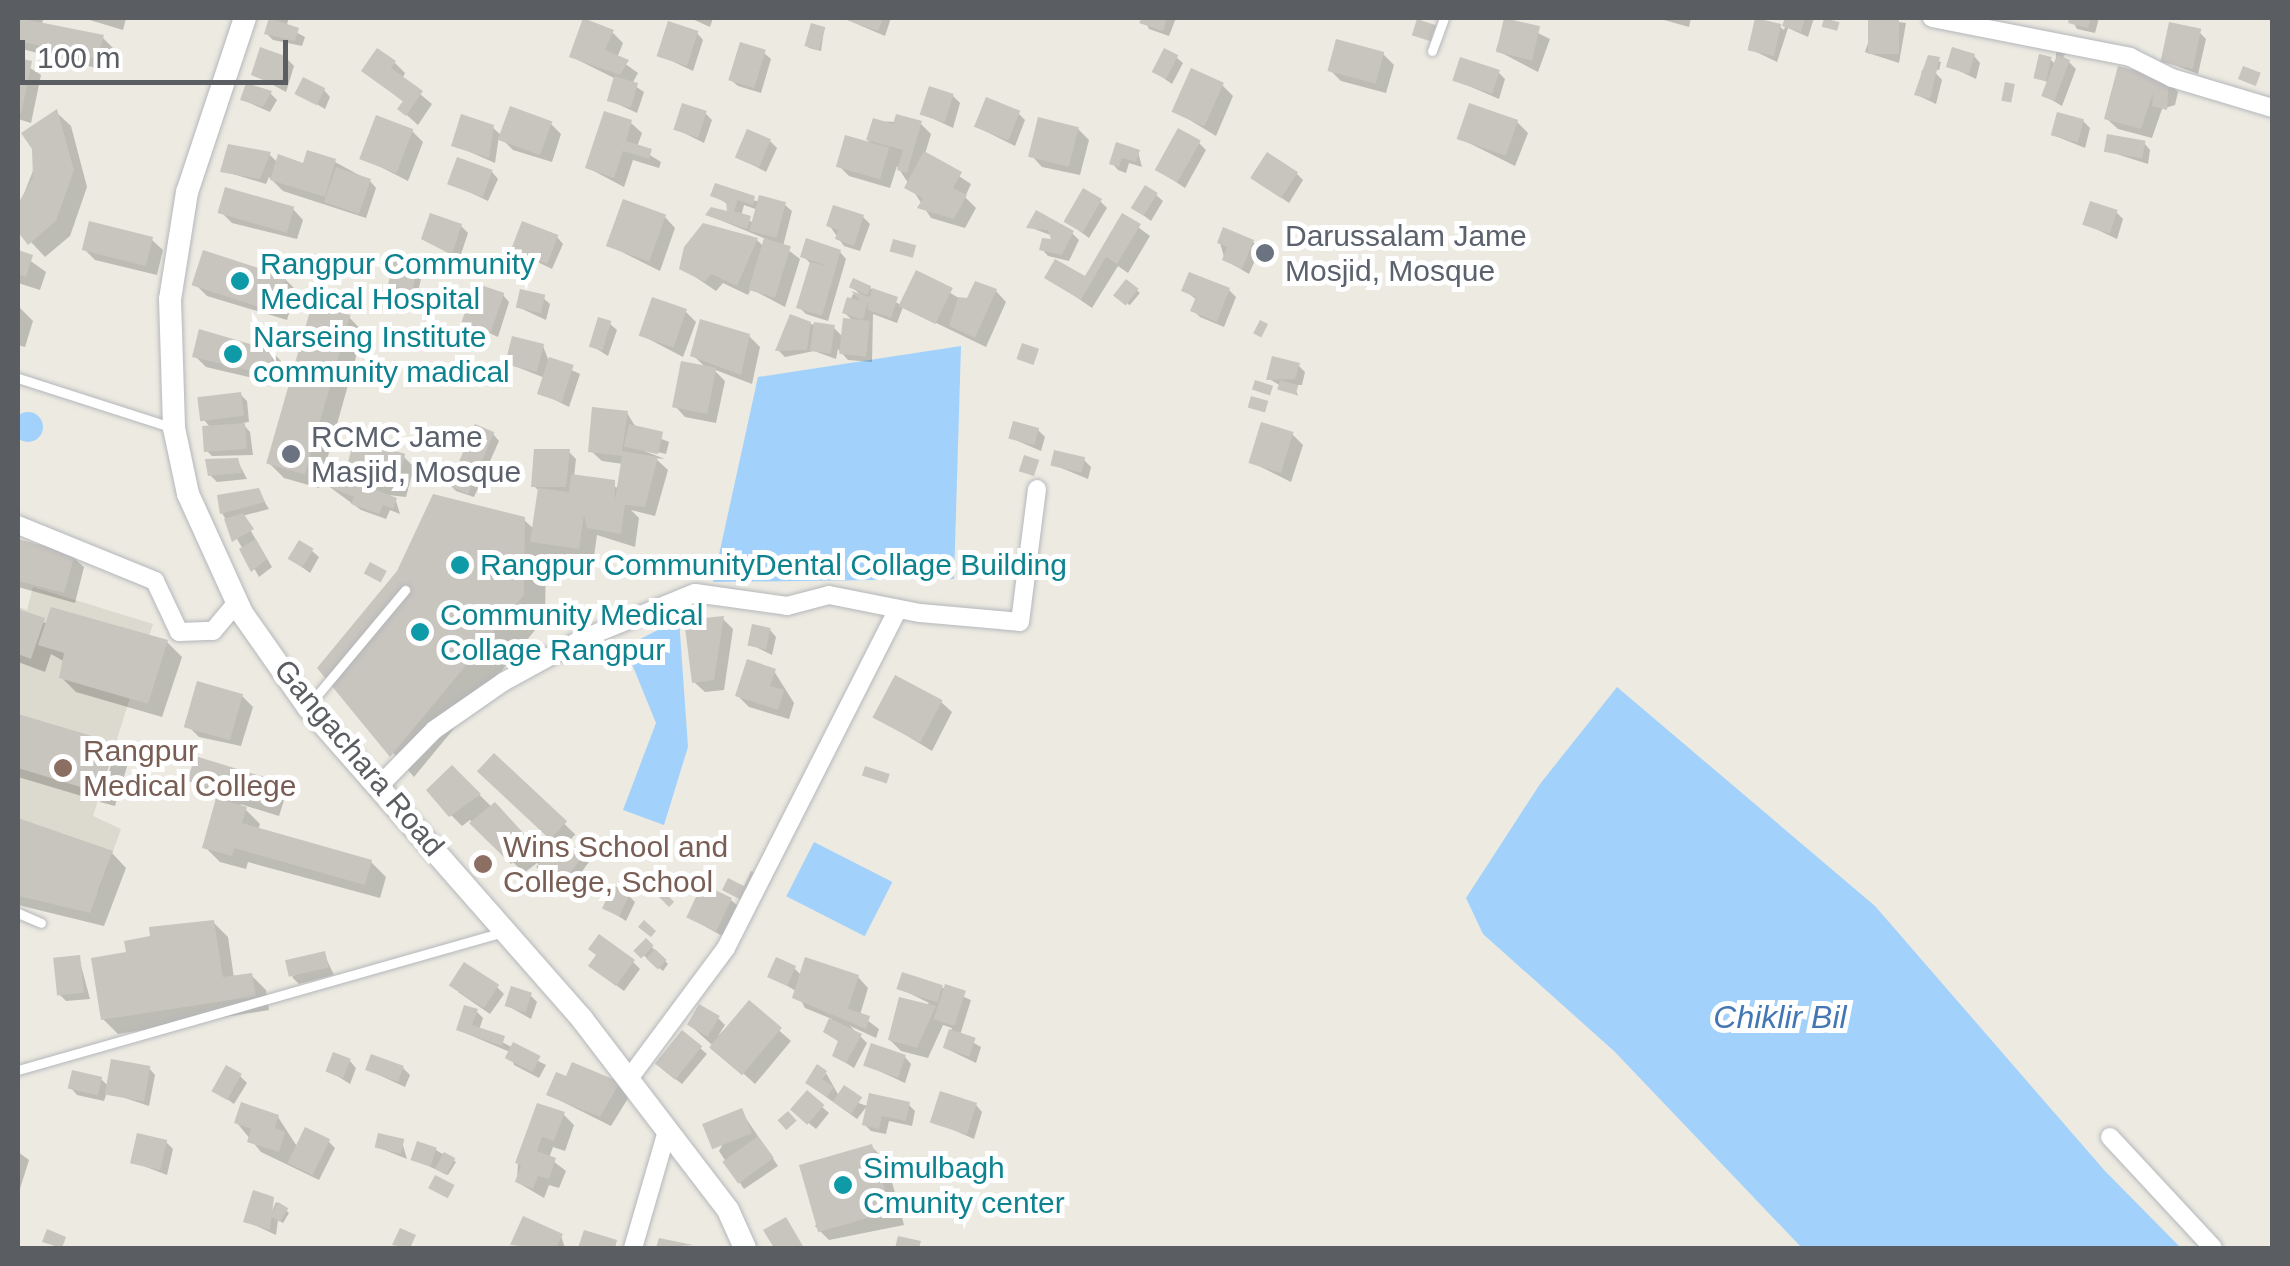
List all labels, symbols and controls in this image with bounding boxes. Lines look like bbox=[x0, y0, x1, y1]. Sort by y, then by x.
scale bar bbox=[25, 20, 292, 82]
text: 100 m bbox=[37, 41, 120, 74]
place label: Darussalam Jame Mosjid, Mosque bbox=[1285, 218, 1527, 288]
marker: Darussalam Jame Mosjid, Mosque bbox=[1254, 242, 1276, 264]
place label: Rangpur Community Medical Hospital bbox=[260, 246, 535, 316]
marker: Rangpur Community Medical Hospital bbox=[229, 270, 251, 292]
place label: Narseing Institute community madical bbox=[253, 319, 510, 390]
marker: Narseing Institute community madical bbox=[222, 343, 244, 365]
place label: RCMC Jame Masjid, Mosque bbox=[311, 419, 521, 490]
marker: RCMC Jame Masjid, Mosque bbox=[280, 443, 302, 465]
place label: Rangpur CommunityDental Collage Building bbox=[480, 547, 1067, 583]
marker: Rangpur CommunityDental Collage Building bbox=[449, 554, 471, 576]
place label: Community Medical Collage Rangpur bbox=[440, 597, 703, 668]
marker: Community Medical Collage Rangpur bbox=[409, 621, 431, 643]
street label: Gangachara Road bbox=[266, 653, 452, 863]
place label: Rangpur Medical College bbox=[83, 733, 296, 804]
marker: Rangpur Medical College bbox=[52, 757, 74, 779]
place label: Wins School and College, School bbox=[503, 829, 728, 900]
marker: Wins School and College, School bbox=[472, 853, 494, 875]
water label: Chiklir Bil bbox=[1713, 998, 1847, 1036]
place label: Simulbagh Cmunity center bbox=[863, 1150, 1065, 1220]
marker: Simulbagh Cmunity center bbox=[832, 1174, 854, 1196]

